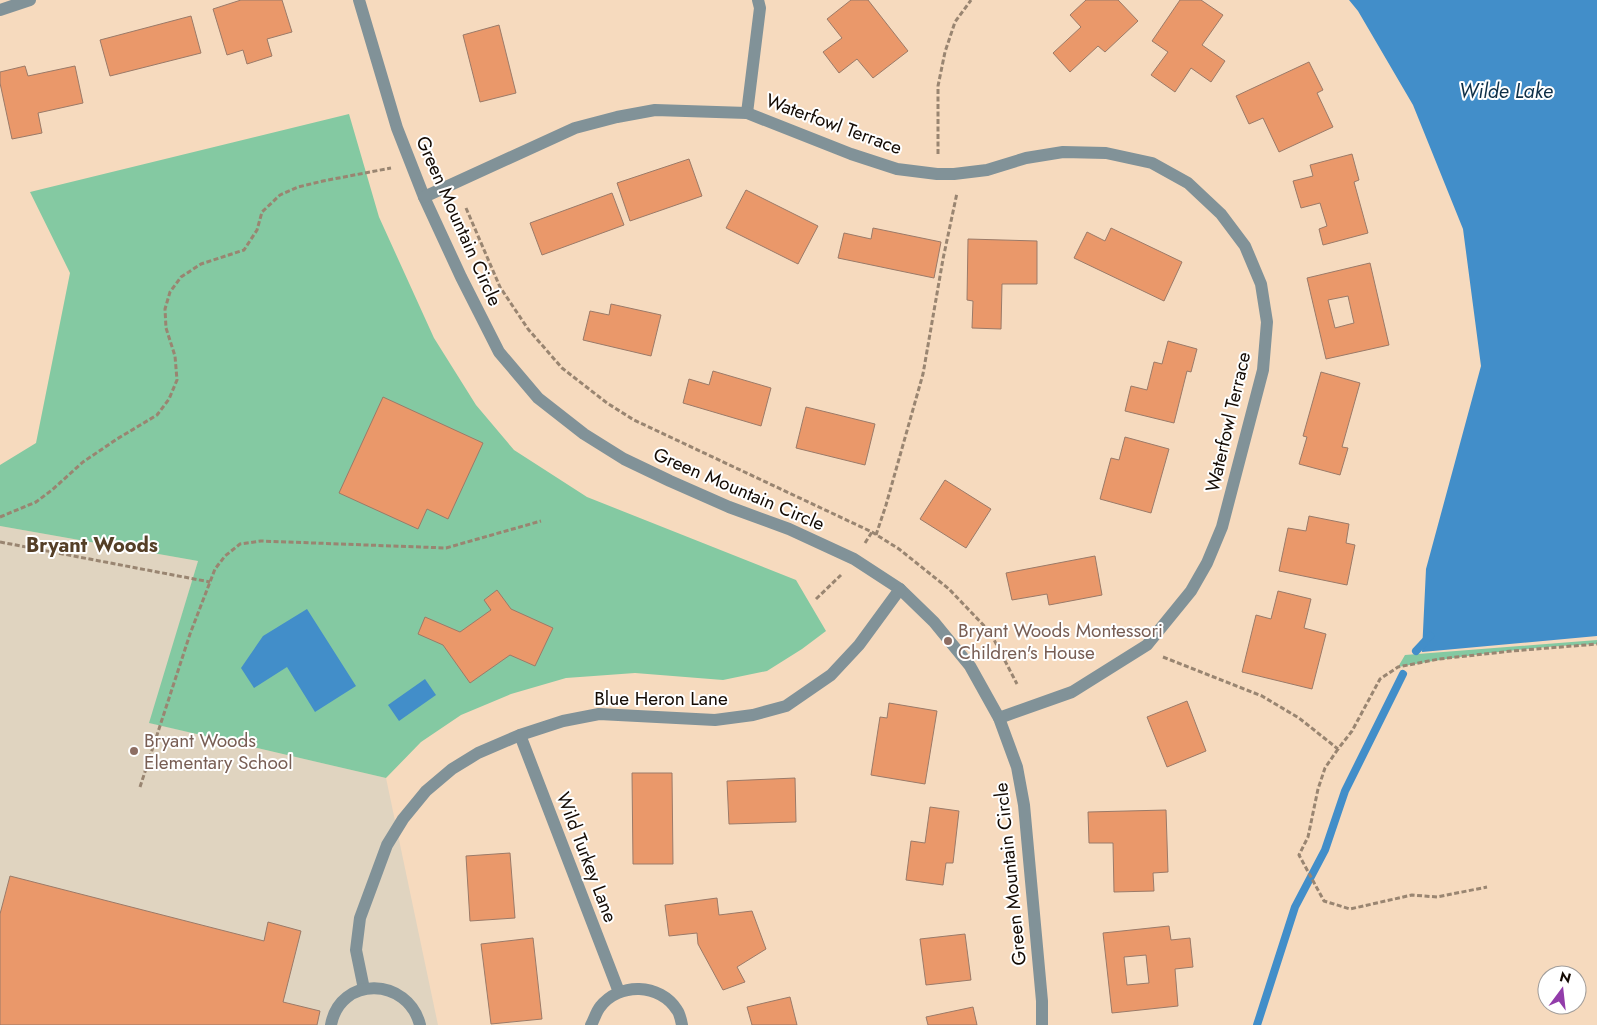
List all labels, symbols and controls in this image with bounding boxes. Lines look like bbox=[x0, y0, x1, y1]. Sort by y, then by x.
water label: Wilde Lake bbox=[1459, 77, 1553, 106]
street label: Waterfowl Terrace bbox=[762, 87, 906, 161]
street label: Green Mountain Circle bbox=[409, 132, 509, 311]
street label: Waterfowl Terrace bbox=[1199, 349, 1257, 495]
street label: Green Mountain Circle bbox=[649, 441, 829, 537]
district label: Bryant Woods bbox=[26, 531, 158, 560]
place label: Bryant Woods Montessori Children's House bbox=[958, 617, 1163, 666]
marker: Bryant Woods Montessori Children's House bbox=[942, 635, 954, 647]
street label: Blue Heron Lane bbox=[594, 685, 728, 712]
place label: Bryant Woods Elementary School bbox=[144, 727, 293, 776]
marker: Bryant Woods Elementary School bbox=[128, 745, 140, 757]
street label: Green Mountain Circle bbox=[987, 781, 1033, 967]
street label: Wild Turkey Lane bbox=[550, 788, 624, 926]
north arrow bbox=[1537, 965, 1587, 1015]
text: N bbox=[1557, 966, 1573, 989]

